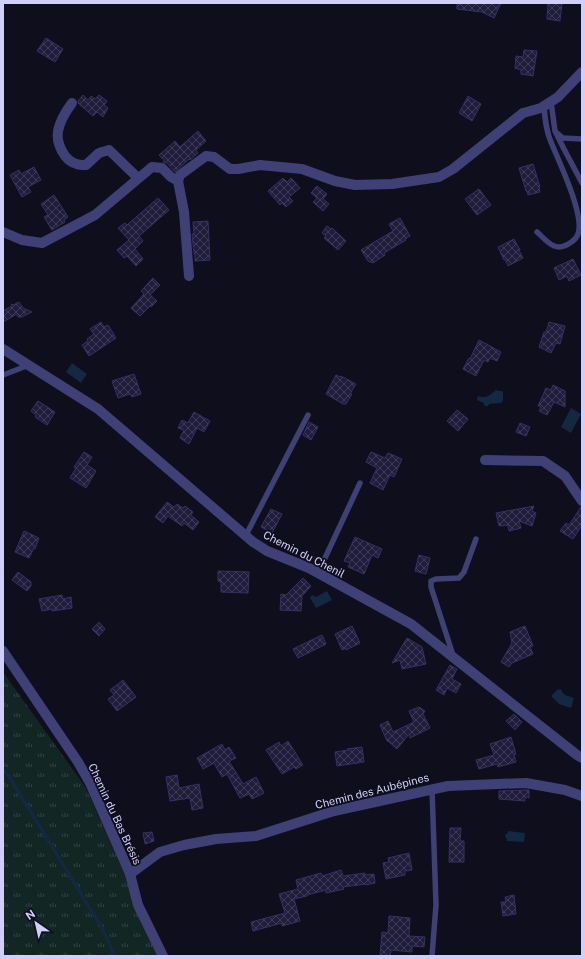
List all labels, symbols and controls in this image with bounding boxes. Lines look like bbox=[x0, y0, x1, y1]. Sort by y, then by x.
street label: Chemin du Chenil bbox=[261, 528, 347, 580]
street label: Chemin du Bas Brésis bbox=[86, 762, 144, 867]
street label: Chemin des Aubépines bbox=[314, 771, 430, 811]
north arrow bbox=[16, 903, 56, 943]
text: N bbox=[23, 907, 37, 922]

